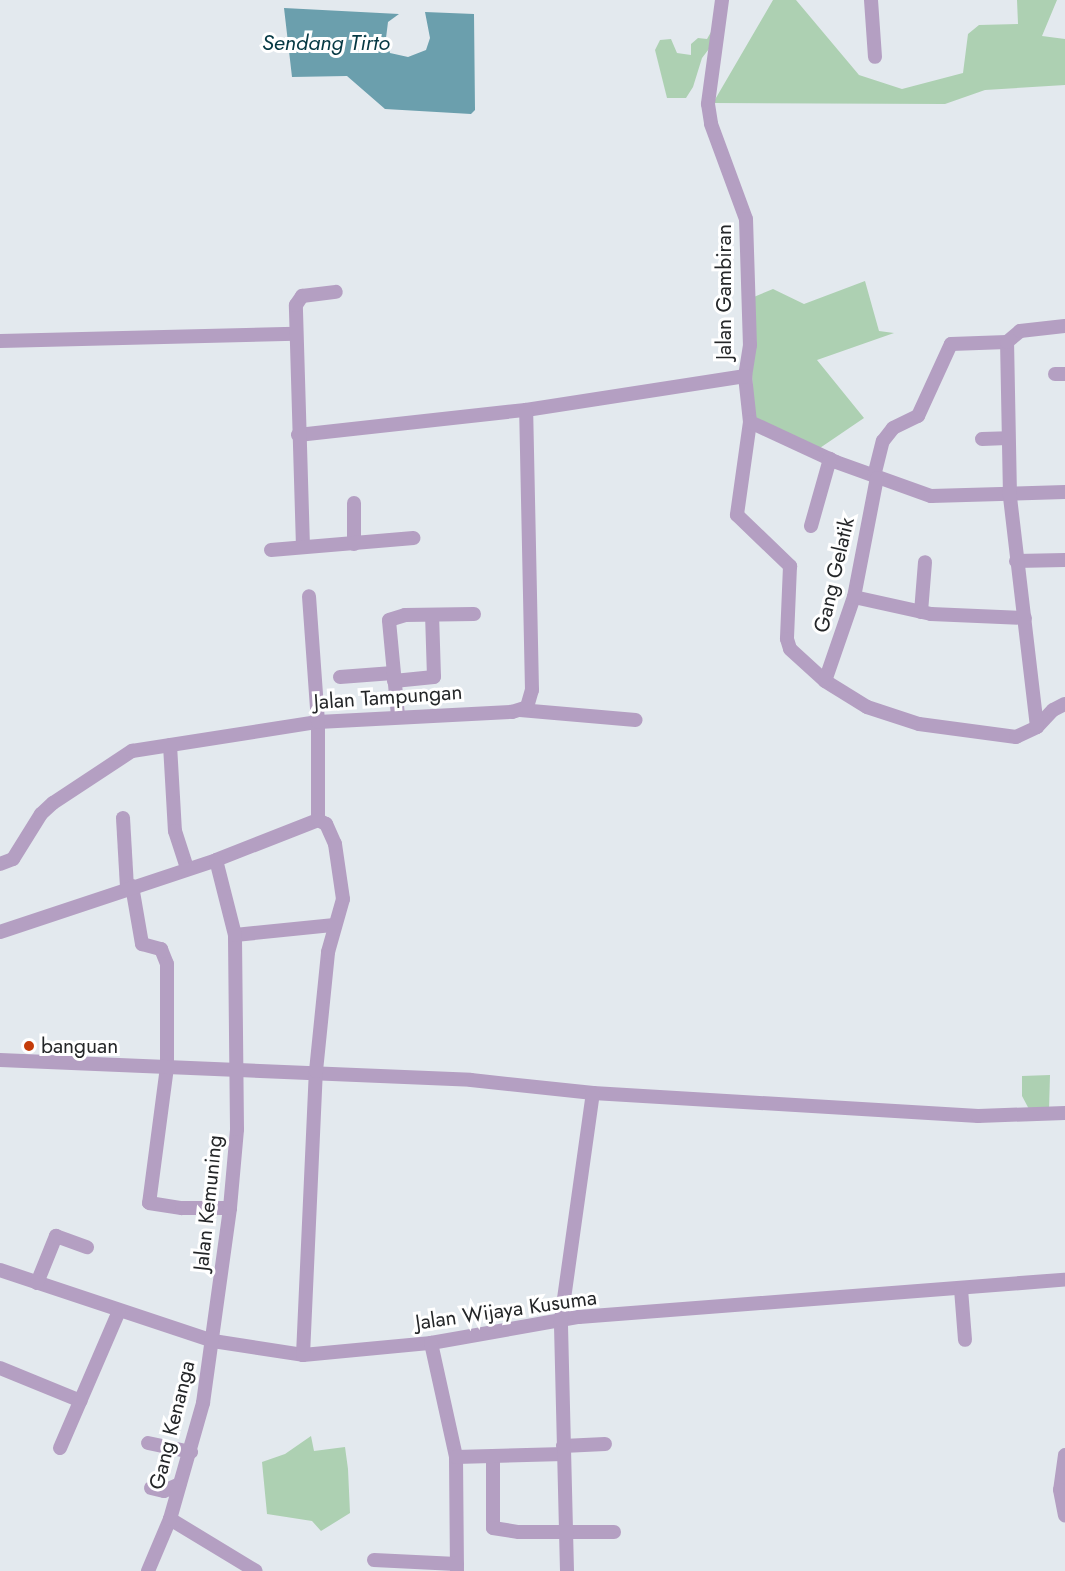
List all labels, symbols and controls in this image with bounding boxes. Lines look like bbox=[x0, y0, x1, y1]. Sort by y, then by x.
water label: Sendang Tirto bbox=[262, 30, 390, 56]
street label: Jalan Gambiran bbox=[711, 224, 737, 360]
street label: Gang Gelatik bbox=[809, 515, 859, 635]
street label: Jalan Tampungan bbox=[313, 679, 463, 715]
place label: banguan bbox=[41, 1033, 118, 1059]
marker: banguan bbox=[22, 1039, 36, 1053]
street label: Jalan Kemuning bbox=[188, 1134, 228, 1272]
street label: Jalan Wijaya Kusuma bbox=[414, 1285, 598, 1335]
street label: Gang Kenanga bbox=[144, 1358, 200, 1492]

